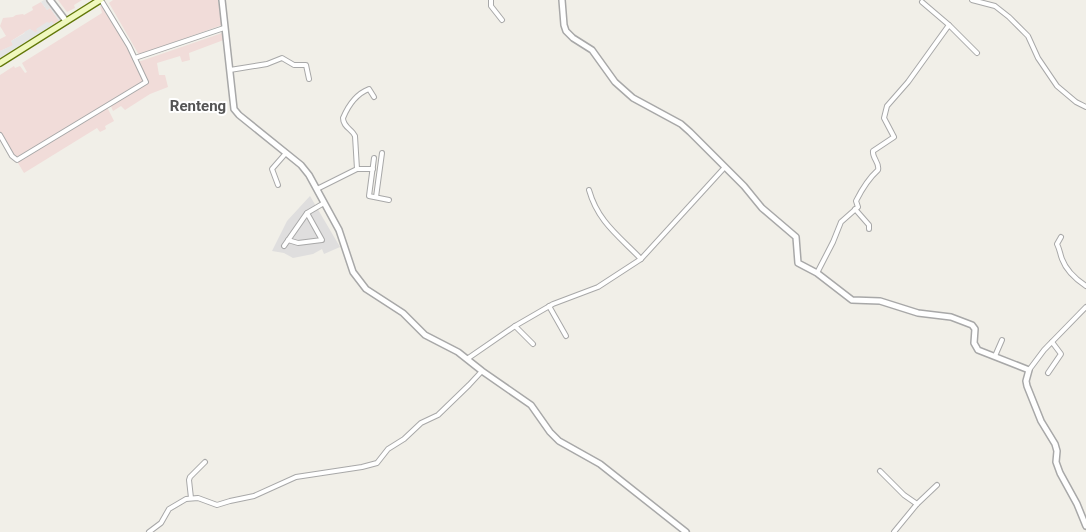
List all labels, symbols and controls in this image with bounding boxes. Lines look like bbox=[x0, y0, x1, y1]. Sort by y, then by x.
district label: Renteng bbox=[170, 97, 226, 115]

